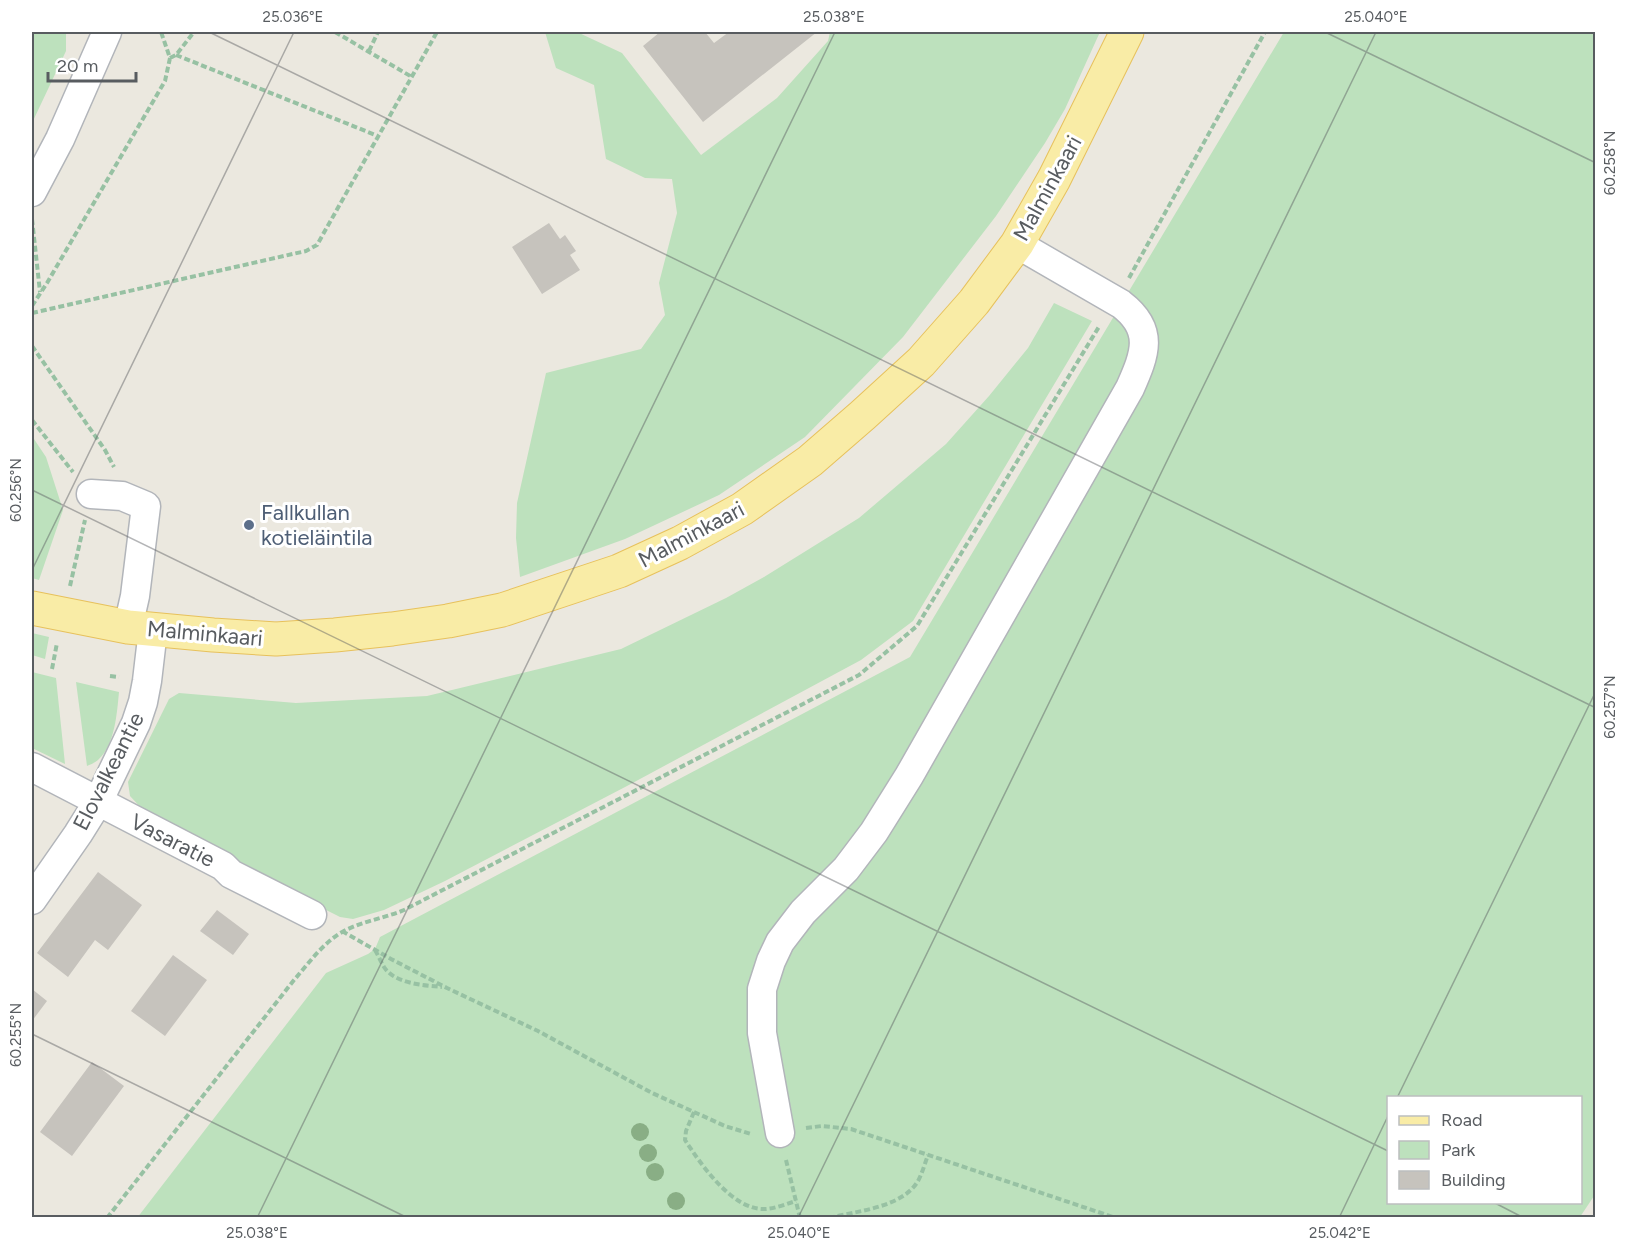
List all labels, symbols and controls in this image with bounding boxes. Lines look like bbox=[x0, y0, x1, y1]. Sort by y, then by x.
text: 25.036°E bbox=[263, 8, 323, 26]
text: 25.038°E bbox=[803, 8, 865, 26]
text: 25.040°E bbox=[1344, 8, 1408, 26]
scale bar bbox=[48, 45, 136, 83]
text: 20 m bbox=[57, 55, 98, 77]
street label: Malminkaari bbox=[1007, 131, 1087, 246]
text: 60.258°N bbox=[1601, 131, 1619, 195]
text: 60.256°N bbox=[7, 458, 25, 522]
street label: Malminkaari bbox=[634, 495, 749, 574]
place label: Fallkullan kotieläintila bbox=[261, 499, 373, 551]
marker: Fallkullan kotieläintila bbox=[242, 518, 256, 532]
street label: Malminkaari bbox=[146, 615, 264, 652]
text: 60.257°N bbox=[1601, 675, 1619, 739]
street label: Elovalkeantie bbox=[67, 708, 150, 835]
street label: Vasaratie bbox=[126, 808, 220, 873]
text: 60.255°N bbox=[7, 1003, 25, 1067]
legend bbox=[1387, 1096, 1582, 1204]
text: Road bbox=[1441, 1109, 1482, 1131]
text: Park bbox=[1441, 1139, 1476, 1161]
text: Building bbox=[1441, 1169, 1506, 1191]
text: 25.038°E bbox=[226, 1224, 288, 1242]
text: 25.040°E bbox=[767, 1224, 831, 1242]
text: 25.042°E bbox=[1309, 1224, 1371, 1242]

